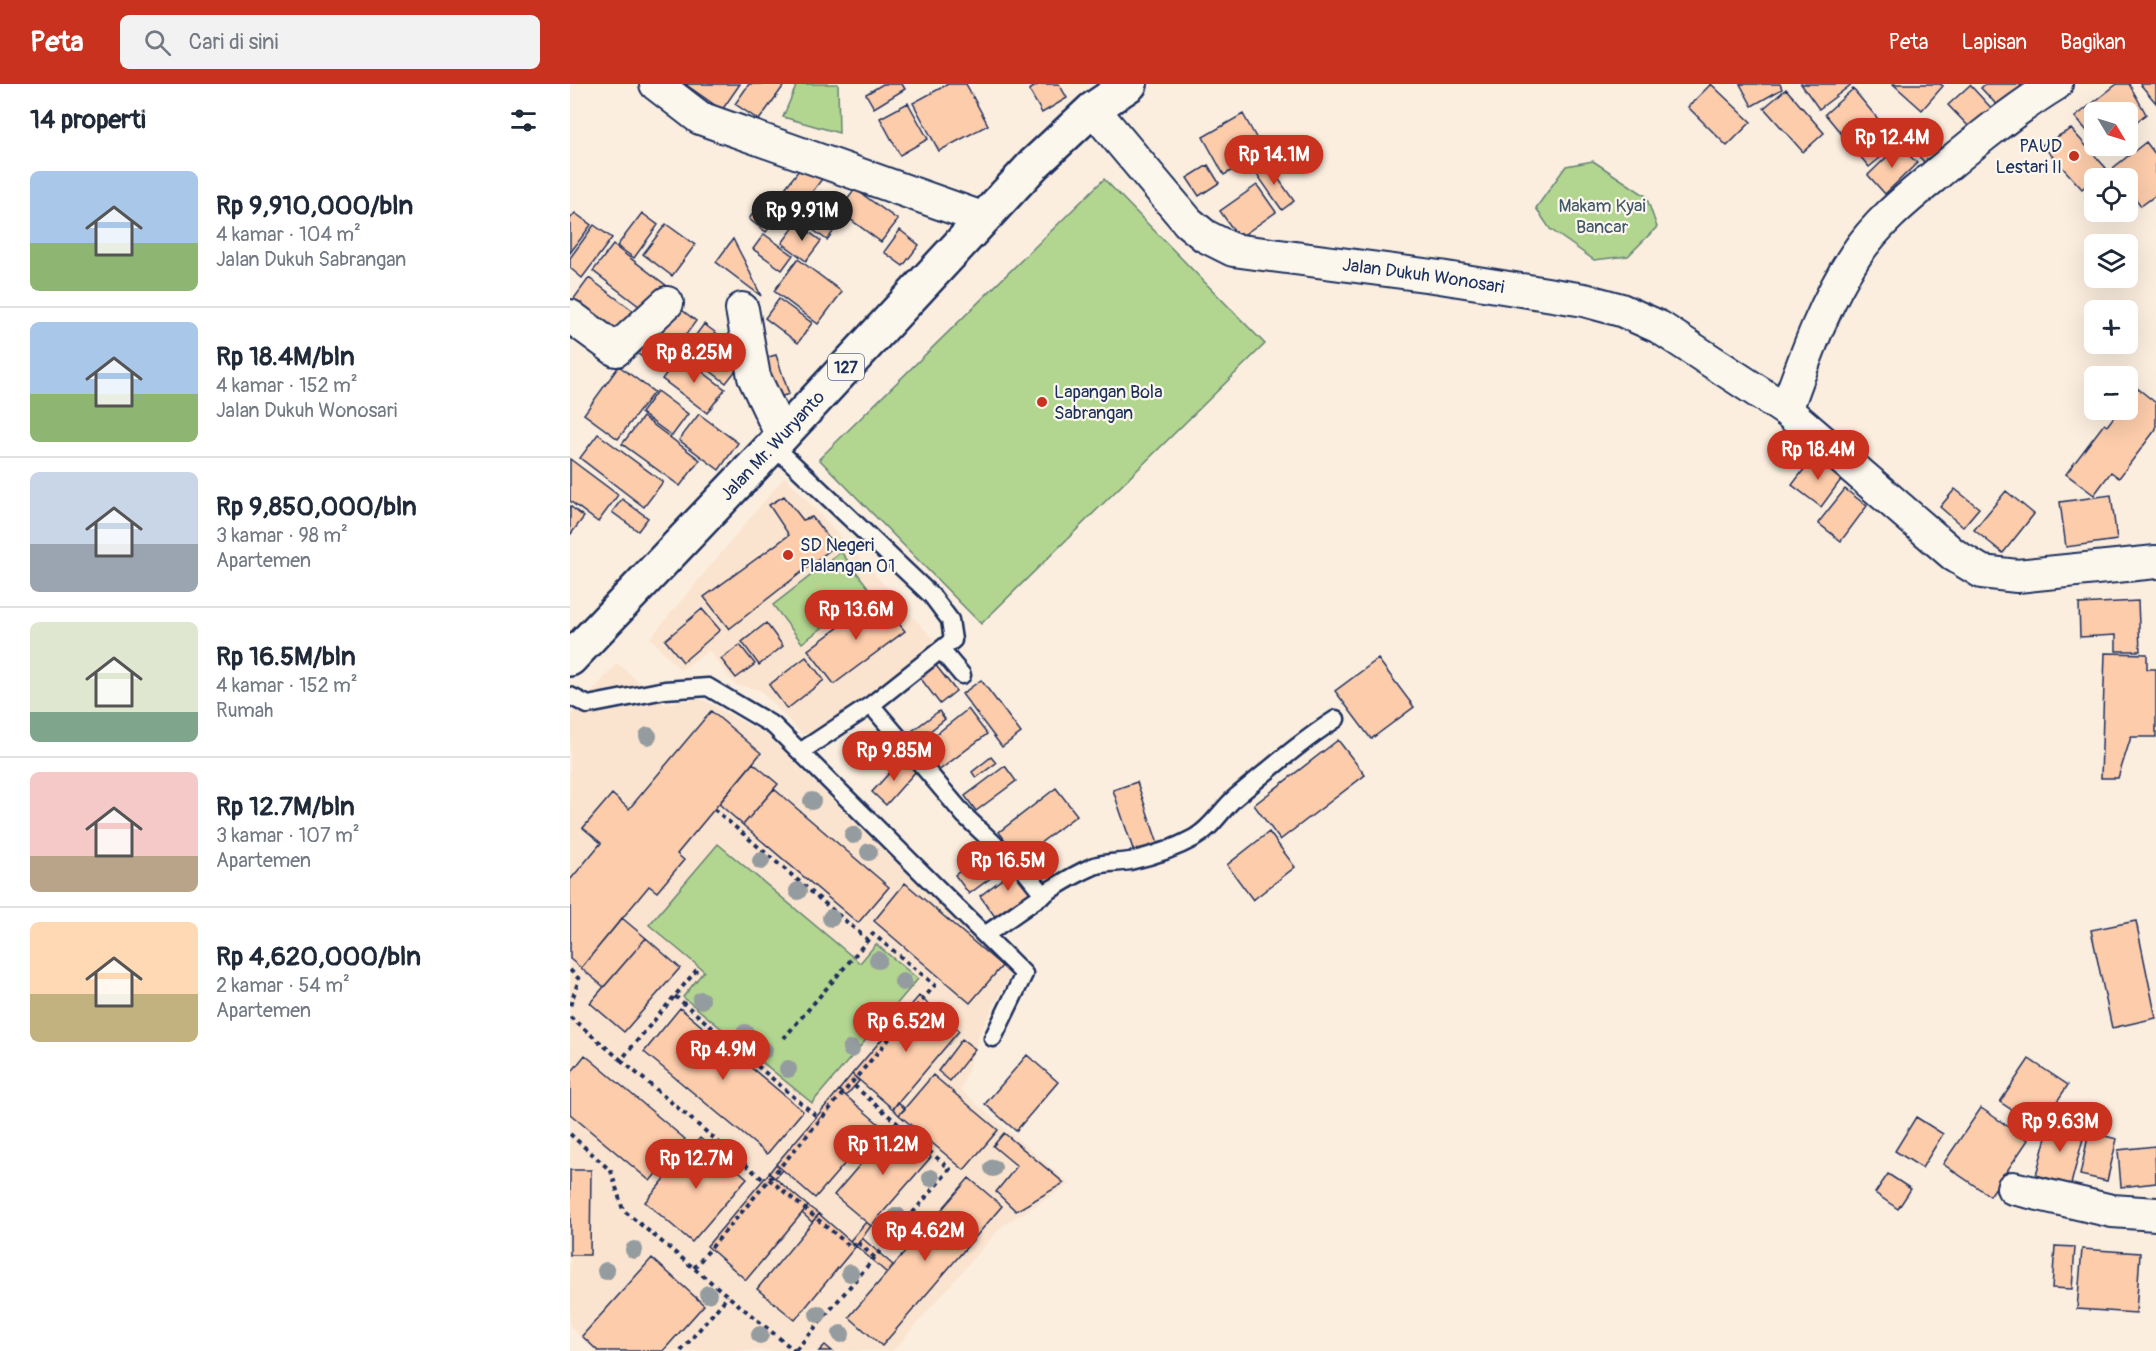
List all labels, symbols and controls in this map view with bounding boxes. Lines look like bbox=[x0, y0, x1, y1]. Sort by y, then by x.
search box bbox=[120, 15, 540, 69]
text: Peta bbox=[30, 25, 84, 60]
icon: search bbox=[141, 26, 174, 59]
text: Cari di sini bbox=[189, 28, 278, 56]
text: Peta bbox=[1888, 29, 1929, 56]
text: Lapisan bbox=[1962, 29, 2027, 56]
text: Bagikan bbox=[2060, 29, 2126, 56]
north arrow bbox=[2084, 102, 2138, 156]
map controls bbox=[2084, 102, 2138, 420]
text: 14 properti bbox=[30, 104, 146, 136]
icon: filters bbox=[507, 104, 540, 137]
pin: Rp 12.4M bbox=[1830, 118, 1954, 169]
text: Rp 12.4M bbox=[1855, 125, 1929, 150]
pin: Rp 14.1M bbox=[1212, 135, 1336, 186]
place label: PAUD Lestari II bbox=[1996, 135, 2062, 179]
text: Rp 14.1M bbox=[1238, 142, 1310, 167]
marker: PAUD Lestari II bbox=[2067, 149, 2081, 163]
button: locate bbox=[2084, 168, 2138, 222]
text: Rp 9,910,000/bln bbox=[216, 190, 413, 222]
pin: Rp 9.91M bbox=[740, 191, 864, 242]
icon: home bbox=[78, 195, 150, 267]
park label: Makam Kyai Bancar bbox=[1558, 195, 1646, 239]
text: Rp 9.91M bbox=[766, 198, 838, 223]
text: 4 kamar · 104 m² bbox=[216, 222, 361, 247]
button: layers bbox=[2084, 234, 2138, 288]
text: Jalan Dukuh Sabrangan bbox=[216, 247, 406, 272]
street label: Jalan Dukuh Wonosari bbox=[1341, 253, 1506, 299]
button: + bbox=[2084, 300, 2138, 354]
pin: Rp 8.25M bbox=[632, 333, 756, 384]
text: Rp 8.25M bbox=[656, 340, 732, 365]
text: Rp 18.4M/bln bbox=[216, 341, 355, 373]
icon: home bbox=[78, 346, 150, 418]
road number: 127 bbox=[828, 354, 864, 380]
button: − bbox=[2084, 366, 2138, 420]
text: 4 kamar · 152 m² bbox=[216, 373, 358, 398]
place label: Lapangan Bola Sabrangan bbox=[1054, 381, 1163, 425]
street label: Jalan Mr. Wuryanto bbox=[715, 386, 830, 506]
marker: Lapangan Bola Sabrangan bbox=[1035, 395, 1049, 409]
text: Jalan Dukuh Wonosari bbox=[216, 398, 397, 423]
pin: Rp 18.4M bbox=[1756, 430, 1880, 481]
text: Rp 18.4M bbox=[1781, 437, 1855, 462]
text: Rp 9,850,000/bln bbox=[216, 491, 417, 523]
icon: home bbox=[78, 496, 150, 568]
text: 3 kamar · 98 m² bbox=[216, 523, 348, 548]
place label: SD Negeri Plalangan 01 bbox=[800, 534, 895, 578]
text: Apartemen bbox=[216, 548, 311, 573]
marker: SD Negeri Plalangan 01 bbox=[781, 548, 795, 562]
pin: Rp 13.6M bbox=[794, 590, 918, 641]
text: Rp 13.6M bbox=[819, 597, 893, 622]
text: Rp 16.5M/bln bbox=[216, 641, 356, 673]
icon: home bbox=[78, 646, 150, 718]
text: 4 kamar · 152 m² bbox=[216, 673, 358, 698]
text: Rumah bbox=[216, 698, 273, 723]
pin: Rp 9.85M bbox=[832, 731, 956, 782]
text: Rp 9.85M bbox=[856, 738, 932, 763]
text: Rp 12.7M/bln bbox=[216, 791, 355, 823]
icon: home bbox=[78, 796, 150, 868]
text: 3 kamar · 107 m² bbox=[216, 823, 359, 848]
pin: Rp 16.5M bbox=[946, 841, 1070, 892]
text: Apartemen bbox=[216, 848, 311, 873]
text: Rp 16.5M bbox=[971, 848, 1045, 873]
text: Rp 4,620,000/bln bbox=[216, 941, 421, 973]
icon: home bbox=[78, 946, 150, 1018]
text: 2 kamar · 54 m² bbox=[216, 973, 350, 998]
text: Apartemen bbox=[216, 998, 311, 1023]
pin: Rp 6.52M bbox=[844, 1002, 968, 1053]
text: Rp 6.52M bbox=[867, 1009, 945, 1034]
pin: Rp 4.9M bbox=[668, 1030, 778, 1081]
text: Rp 4.9M bbox=[690, 1037, 756, 1062]
pin: Rp 9.63M bbox=[1998, 1102, 2122, 1153]
text: Rp 9.63M bbox=[2021, 1109, 2099, 1134]
pin: Rp 11.2M bbox=[821, 1125, 945, 1176]
text: Rp 11.2M bbox=[848, 1132, 918, 1157]
pin: Rp 12.7M bbox=[634, 1139, 758, 1190]
text: Rp 12.7M bbox=[659, 1146, 733, 1171]
pin: Rp 4.62M bbox=[863, 1211, 987, 1262]
text: Rp 4.62M bbox=[886, 1218, 964, 1243]

